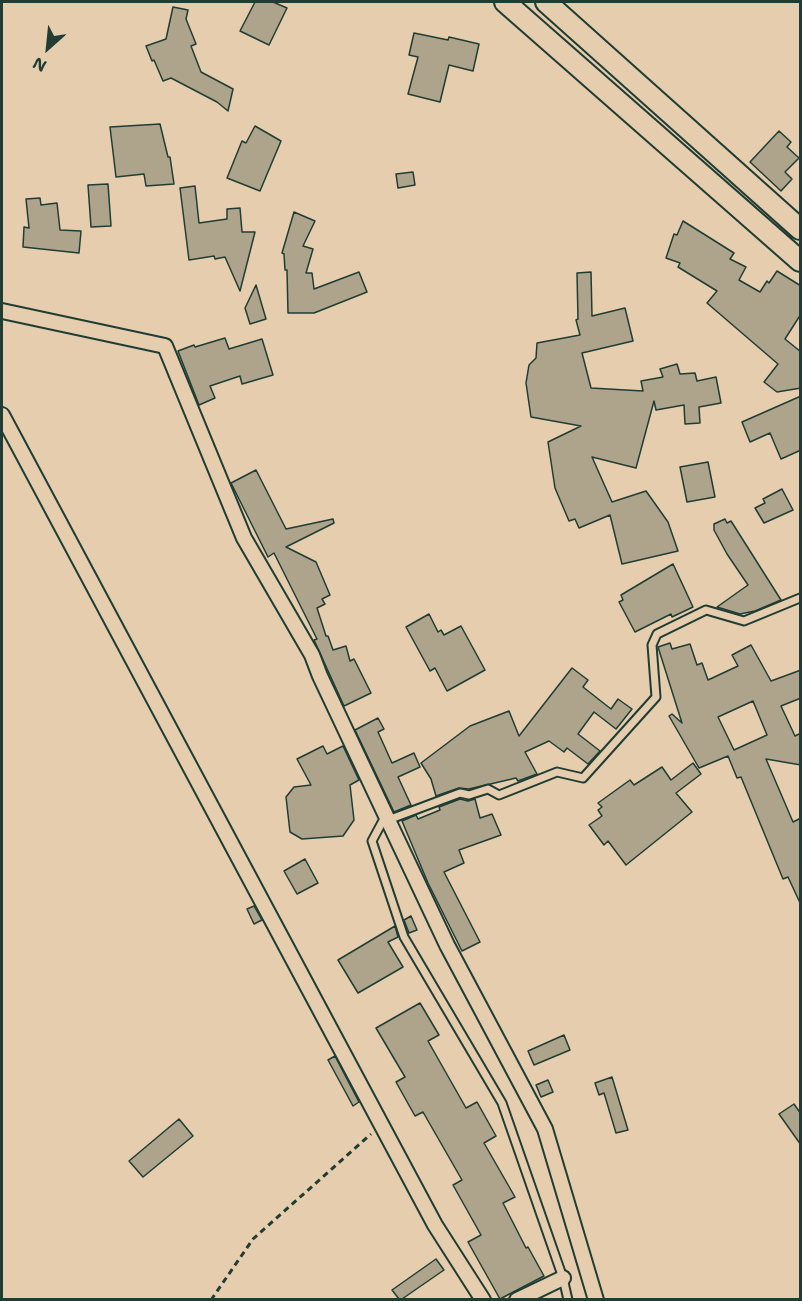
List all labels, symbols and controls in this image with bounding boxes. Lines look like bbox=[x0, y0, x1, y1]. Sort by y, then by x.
north arrow bbox=[18, 18, 78, 78]
text: N bbox=[29, 52, 50, 77]

